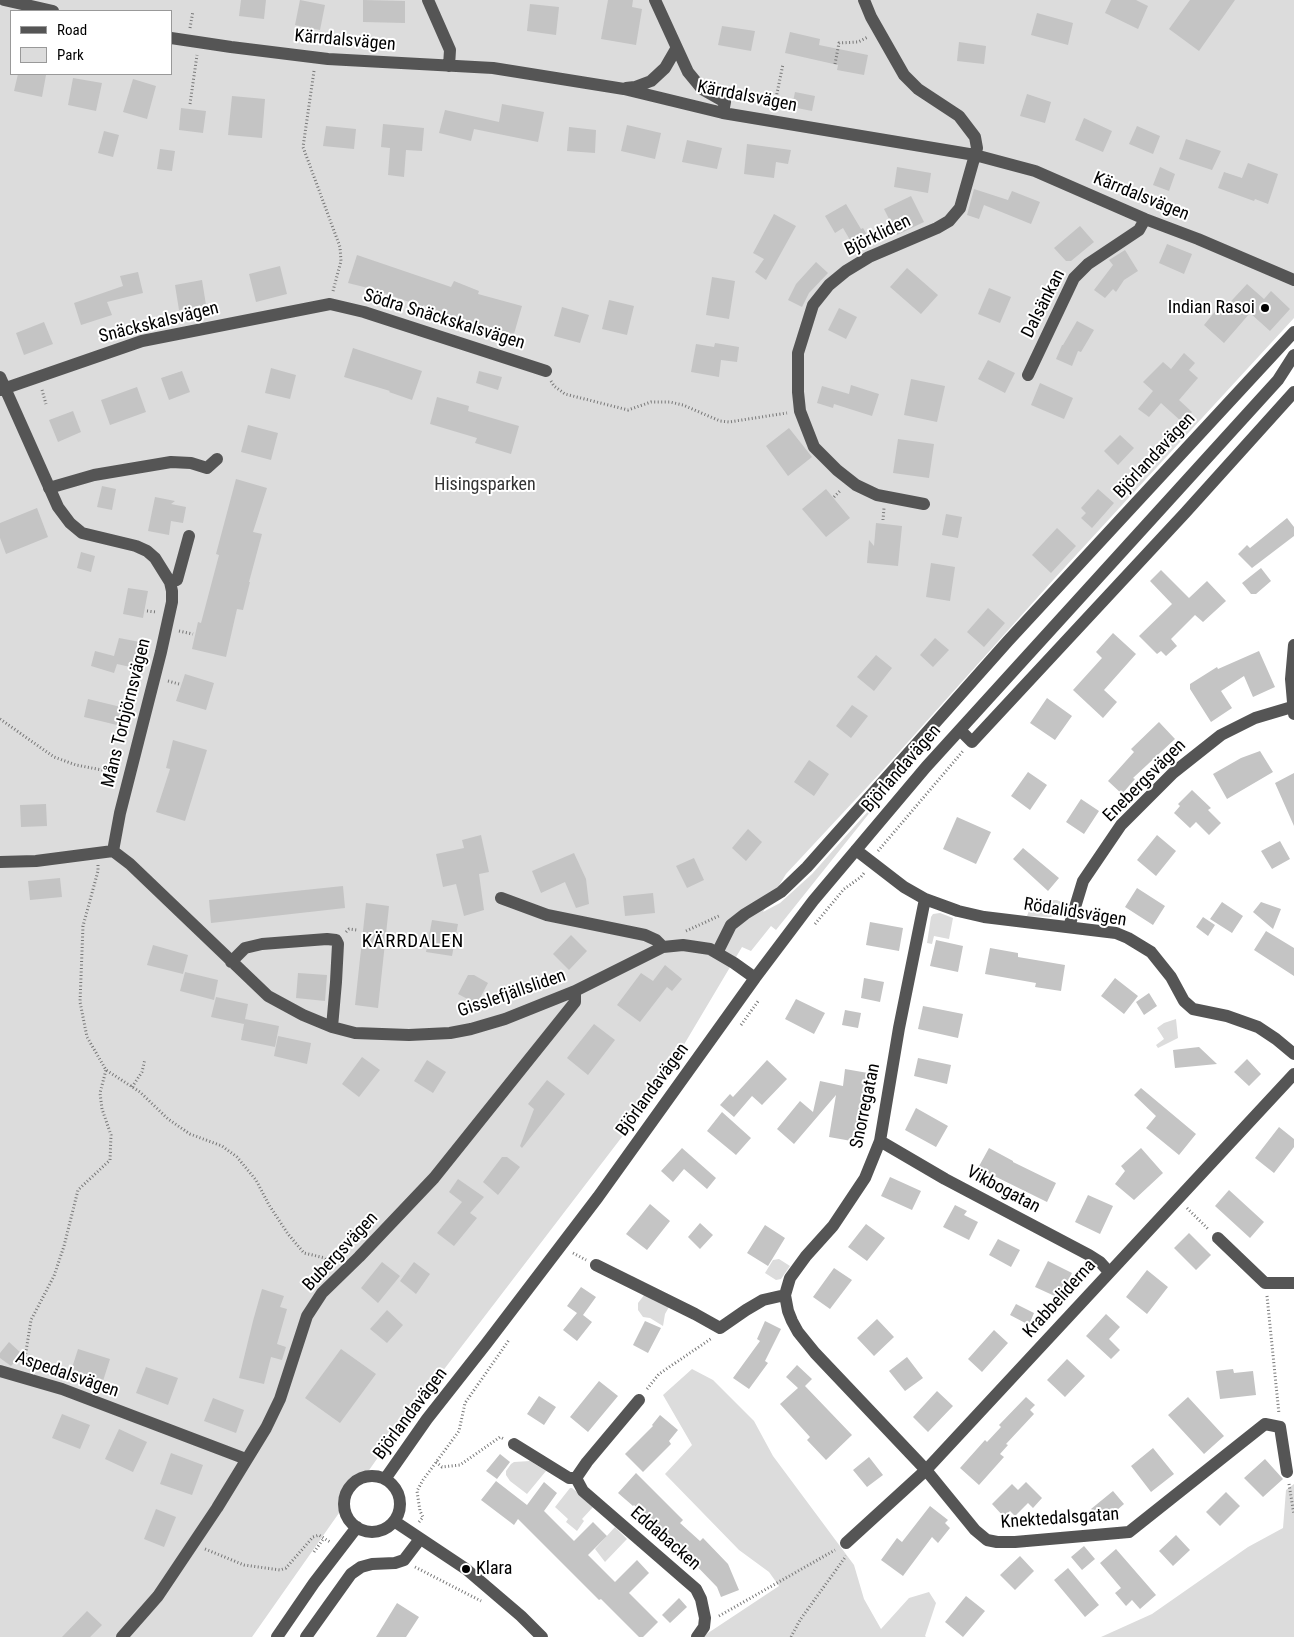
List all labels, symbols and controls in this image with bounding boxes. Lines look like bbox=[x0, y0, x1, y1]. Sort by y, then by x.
legend bbox=[10, 10, 172, 75]
text: Road bbox=[57, 21, 87, 39]
street label: Kärrdalsvägen bbox=[294, 26, 396, 56]
text: Park bbox=[57, 46, 84, 64]
street label: Kärrdalsvägen bbox=[695, 77, 799, 117]
street label: Kärrdalsvägen bbox=[1090, 168, 1192, 226]
street label: Björkliden bbox=[841, 211, 915, 261]
street label: Dalsänkan bbox=[1018, 266, 1070, 342]
street label: Södra Snäckskalsvägen bbox=[361, 285, 527, 355]
place label: Indian Rasoi bbox=[1168, 297, 1255, 319]
street label: Snäckskalsvägen bbox=[97, 298, 221, 348]
marker: Indian Rasoi bbox=[1259, 302, 1271, 314]
street label: Björlandavägen bbox=[1110, 409, 1200, 503]
park label: Hisingsparken bbox=[434, 474, 536, 496]
street label: Måns Torbjörnsvägen bbox=[98, 636, 156, 790]
street label: Björlandavägen bbox=[858, 721, 946, 817]
street label: Enebergsvägen bbox=[1099, 735, 1191, 827]
street label: Rödalidsvägen bbox=[1022, 894, 1128, 932]
district label: KÄRRDALEN bbox=[361, 931, 465, 953]
street label: Gisslefjällsliden bbox=[455, 965, 569, 1023]
street label: Björlandavägen bbox=[612, 1039, 694, 1141]
street label: Snorregatan bbox=[846, 1061, 886, 1151]
street label: Vikbogatan bbox=[962, 1162, 1044, 1218]
street label: Bubergsvägen bbox=[299, 1208, 383, 1296]
street label: Krabbeliderna bbox=[1019, 1255, 1101, 1343]
street label: Aspedalsvägen bbox=[12, 1347, 122, 1403]
street label: Björlandavägen bbox=[369, 1364, 453, 1464]
street label: Eddabacken bbox=[625, 1503, 705, 1575]
street label: Knektedalsgatan bbox=[1000, 1504, 1120, 1534]
place label: Klara bbox=[476, 1558, 512, 1580]
marker: Klara bbox=[460, 1563, 472, 1575]

